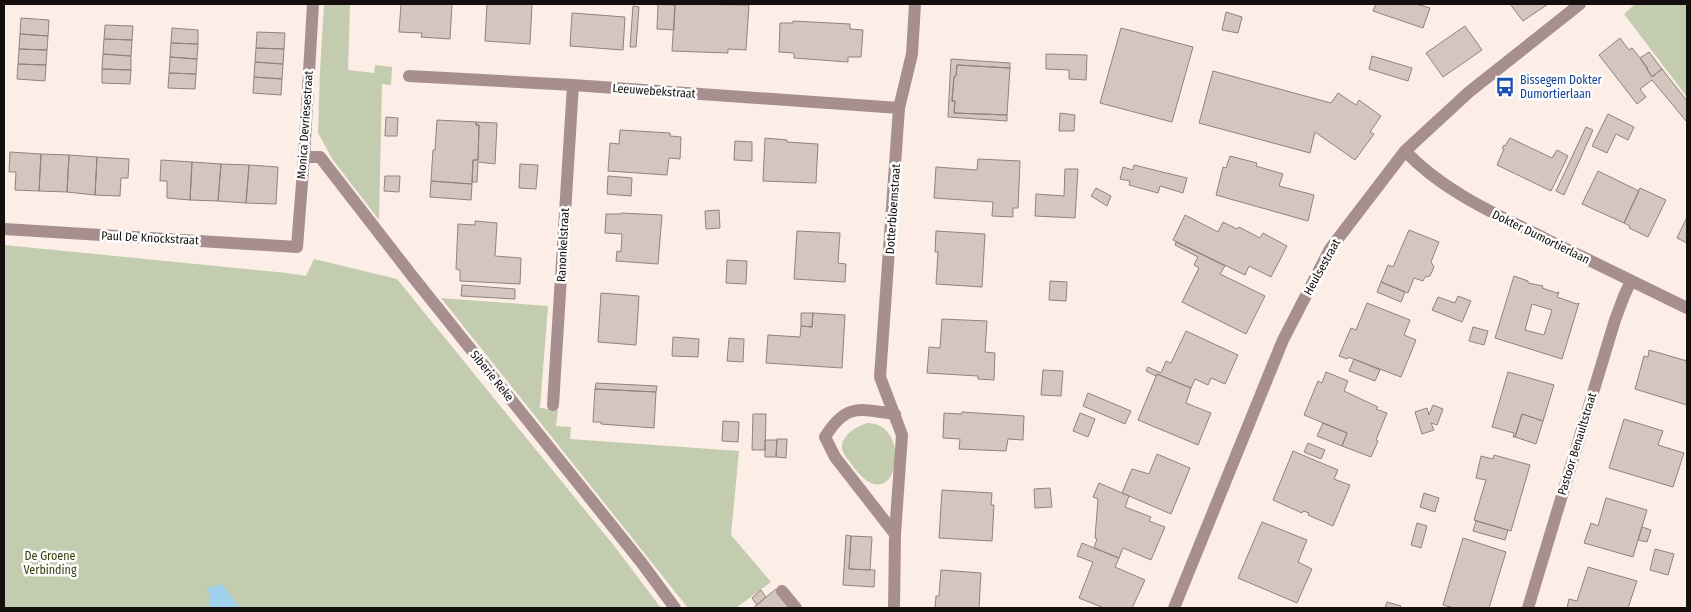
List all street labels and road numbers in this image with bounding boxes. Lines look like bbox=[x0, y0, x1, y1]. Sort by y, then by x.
street label: Monica Devriesestraat bbox=[294, 70, 316, 180]
street label: Leeuwebekstraat bbox=[612, 81, 696, 101]
street label: Dotterbloemstraat bbox=[883, 163, 903, 255]
street label: Ranonkelstraat bbox=[554, 207, 572, 282]
street label: Dokter Dumortierlaan bbox=[1490, 207, 1592, 267]
street label: Paul De Knockstraat bbox=[101, 228, 199, 248]
street label: Heulsestraat bbox=[1301, 236, 1343, 298]
street label: Siberie Reke bbox=[467, 348, 517, 404]
street label: Pastoor Benaultstraat bbox=[1555, 391, 1599, 497]

